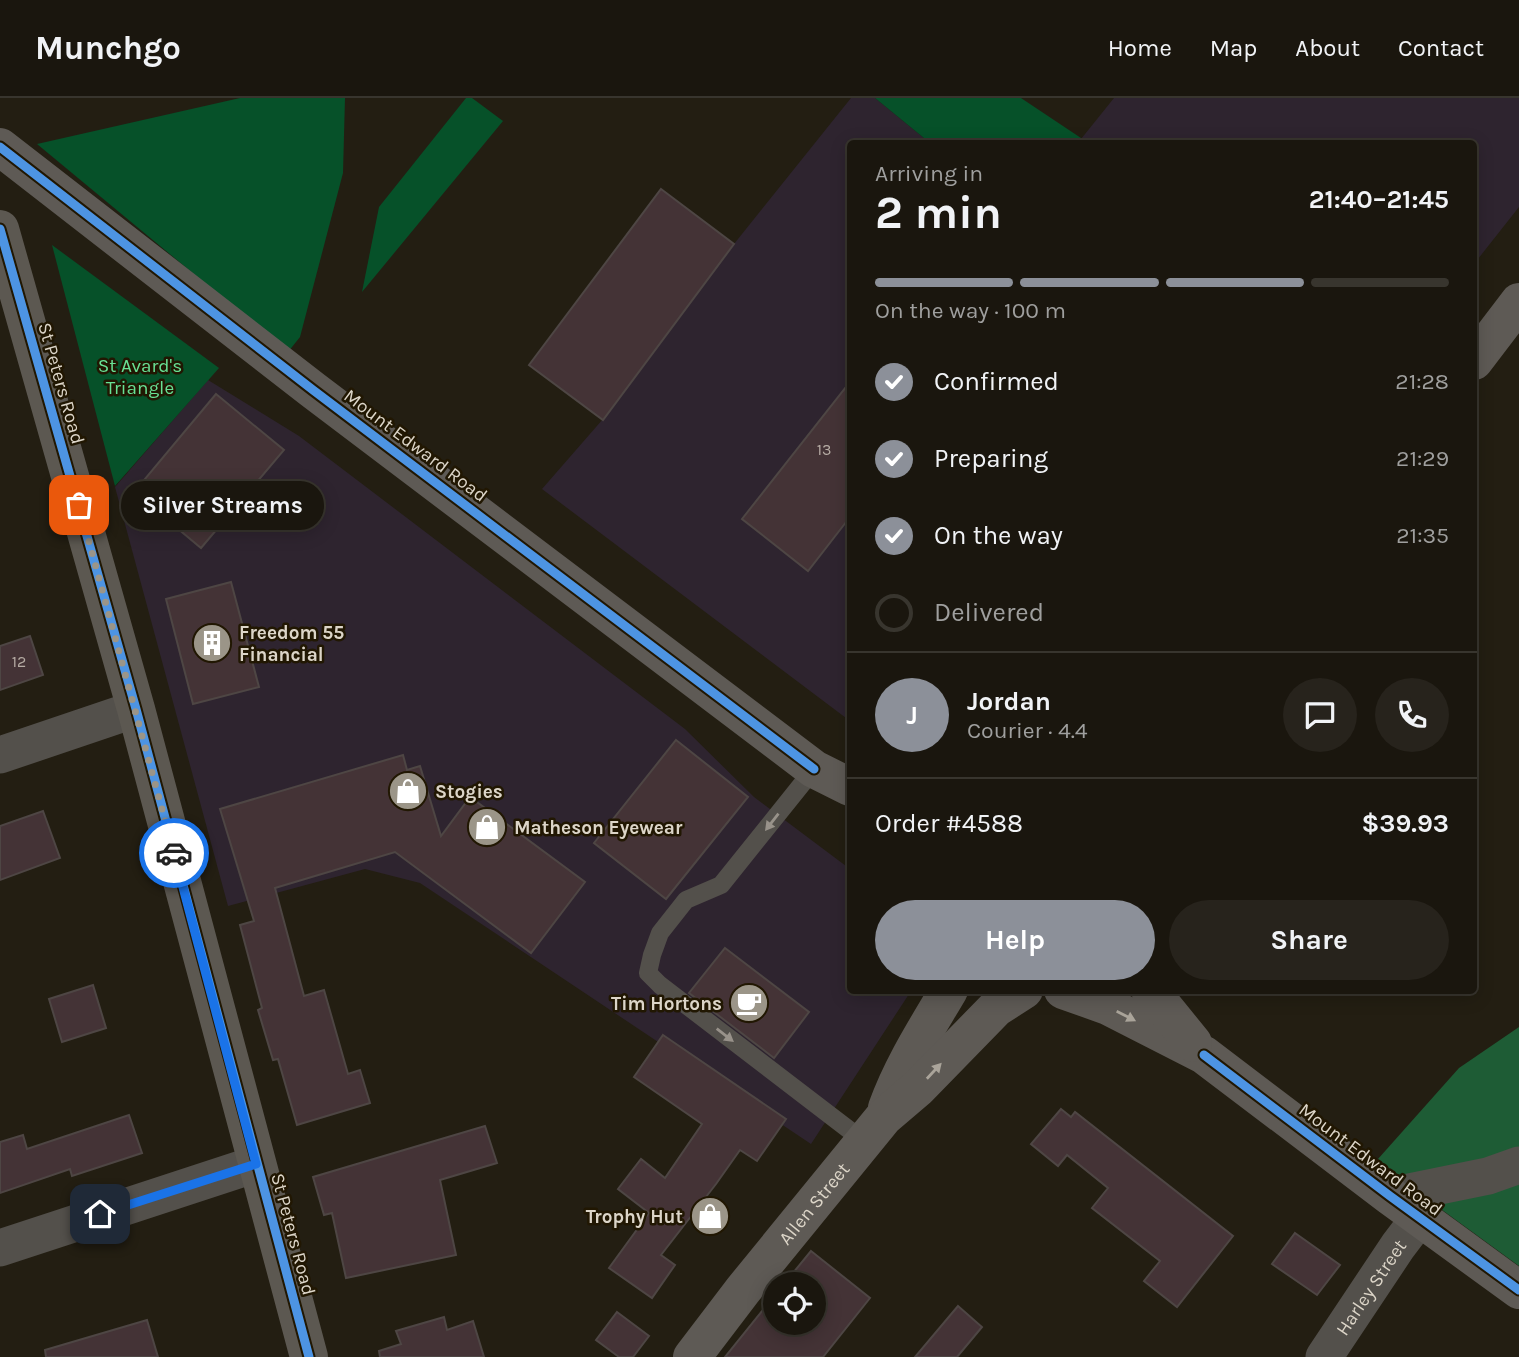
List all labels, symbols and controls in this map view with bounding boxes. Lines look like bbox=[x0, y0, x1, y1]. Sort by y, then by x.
text: Munchgo bbox=[35, 29, 181, 67]
text: Home bbox=[1108, 34, 1172, 62]
text: Map bbox=[1210, 34, 1257, 62]
text: About bbox=[1295, 34, 1360, 62]
text: Contact bbox=[1398, 34, 1484, 62]
text: Arriving in bbox=[875, 160, 983, 187]
text: 21:40–21:45 bbox=[1309, 184, 1449, 215]
text: 2 min bbox=[875, 186, 1002, 240]
text: On the way · 100 m bbox=[875, 297, 1066, 324]
street label: St Peters Road bbox=[33, 320, 89, 447]
park label: St Avard's Triangle bbox=[98, 355, 182, 399]
icon: check bbox=[875, 363, 913, 401]
text: Confirmed bbox=[934, 366, 1059, 397]
text: 21:28 bbox=[1395, 368, 1449, 395]
street label: Mount Edward Road bbox=[339, 385, 491, 507]
house number: 13 bbox=[817, 440, 831, 459]
icon: check bbox=[875, 440, 913, 478]
text: Preparing bbox=[934, 443, 1048, 474]
text: 21:29 bbox=[1396, 445, 1449, 472]
pin bbox=[49, 475, 109, 535]
callout: Silver Streams bbox=[121, 480, 324, 530]
icon: bag bbox=[60, 486, 98, 524]
text: Silver Streams bbox=[142, 492, 303, 519]
icon: check bbox=[875, 517, 913, 555]
text: On the way bbox=[934, 520, 1063, 551]
text: 21:35 bbox=[1396, 522, 1449, 549]
text: Delivered bbox=[934, 597, 1044, 628]
building icon: Freedom 55 Financial bbox=[191, 622, 233, 664]
place label: Freedom 55 Financial bbox=[239, 622, 344, 666]
house number: 12 bbox=[12, 652, 26, 671]
button: chat bbox=[1283, 678, 1357, 752]
button: phone bbox=[1375, 678, 1449, 752]
text: Jordan bbox=[967, 686, 1051, 717]
text: J bbox=[906, 700, 918, 731]
text: Courier · 4.4 bbox=[967, 717, 1088, 744]
shop icon: Stogies bbox=[387, 770, 429, 812]
place label: Stogies bbox=[435, 781, 503, 803]
shop icon: Matheson Eyewear bbox=[466, 806, 508, 848]
text: Order #4588 bbox=[875, 808, 1023, 839]
text: $39.93 bbox=[1361, 808, 1449, 839]
one-way arrow bbox=[764, 813, 779, 831]
place label: Matheson Eyewear bbox=[514, 817, 683, 839]
courier bbox=[139, 818, 209, 888]
icon: car bbox=[155, 834, 193, 872]
button: Help bbox=[875, 900, 1155, 980]
button: Share bbox=[1169, 900, 1449, 980]
cafe icon: Tim Hortons bbox=[728, 982, 770, 1024]
place label: Tim Hortons bbox=[611, 993, 722, 1015]
one-way arrow bbox=[1116, 1010, 1136, 1021]
one-way arrow bbox=[715, 1027, 733, 1042]
one-way arrow bbox=[926, 1062, 943, 1079]
street label: Mount Edward Road bbox=[1294, 1099, 1446, 1221]
street label: Allen Street bbox=[774, 1158, 854, 1250]
street label: St Peters Road bbox=[266, 1171, 320, 1298]
pin bbox=[70, 1184, 130, 1244]
icon: home bbox=[81, 1195, 119, 1233]
shop icon: Trophy Hut bbox=[689, 1195, 731, 1237]
place label: Trophy Hut bbox=[586, 1206, 683, 1228]
street label: Harley Street bbox=[1332, 1235, 1411, 1340]
map controls bbox=[763, 1272, 826, 1335]
button: locate bbox=[763, 1272, 826, 1335]

